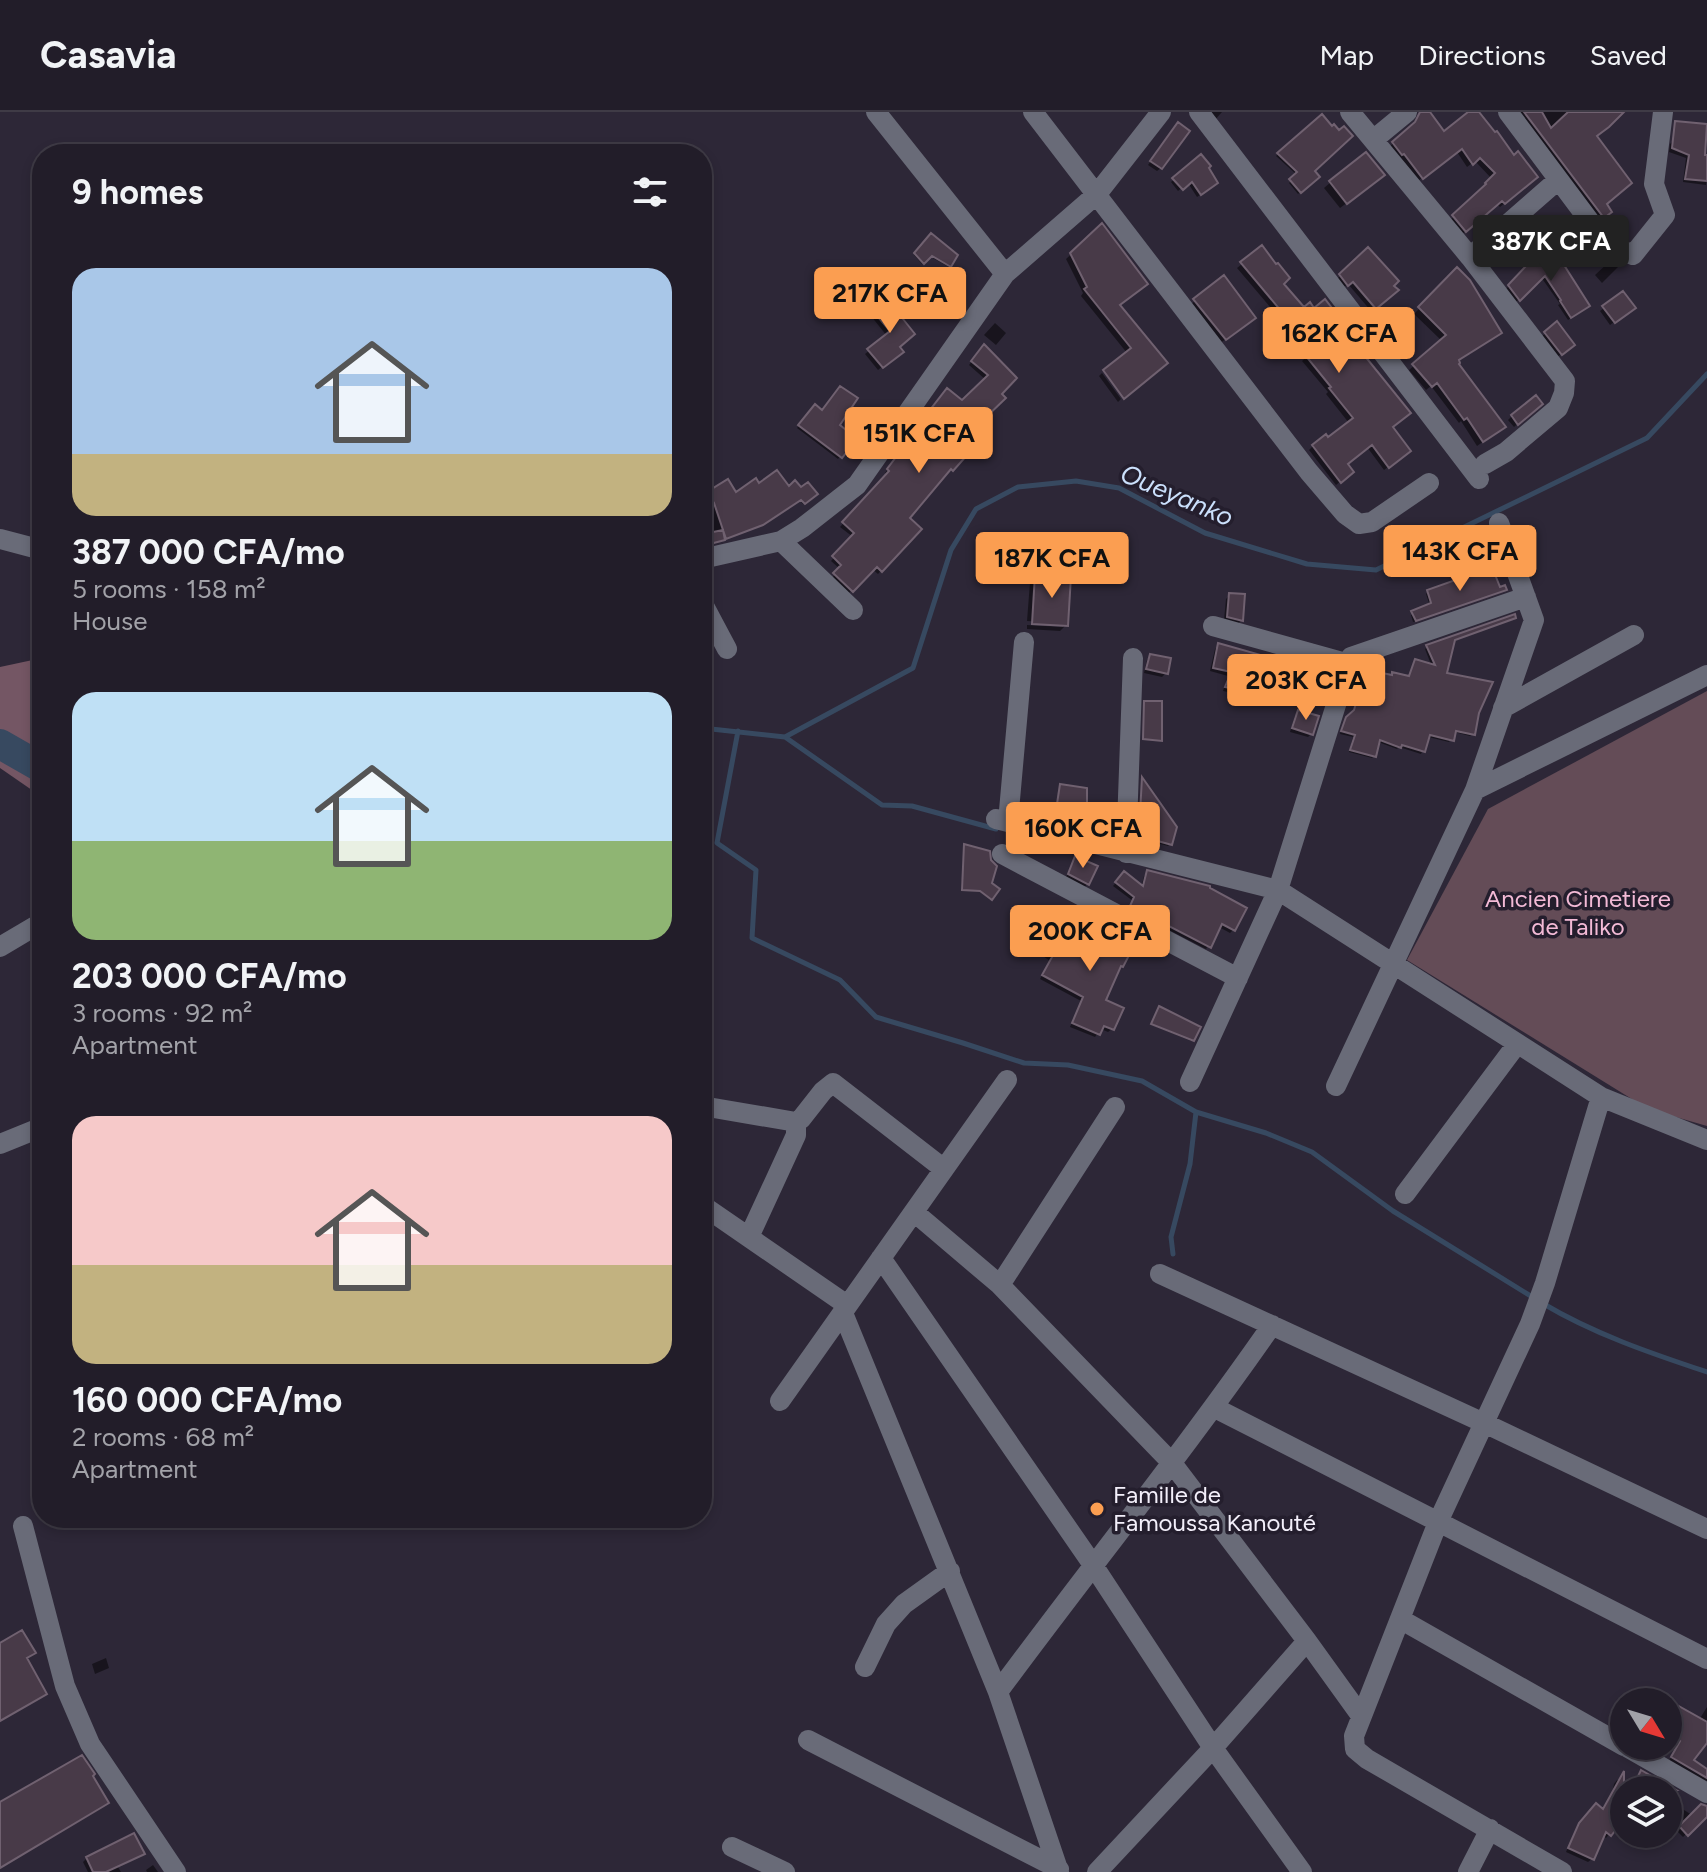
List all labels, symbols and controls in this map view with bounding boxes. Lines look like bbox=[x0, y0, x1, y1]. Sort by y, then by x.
text: Casavia bbox=[40, 32, 177, 78]
text: Map bbox=[1320, 38, 1374, 72]
text: Directions bbox=[1418, 38, 1546, 72]
text: Saved bbox=[1590, 38, 1667, 72]
icon: filters bbox=[628, 170, 672, 214]
text: 9 homes bbox=[72, 172, 203, 213]
pin: 387K CFA bbox=[1468, 215, 1634, 283]
text: 387K CFA bbox=[1491, 225, 1611, 257]
pin: 217K CFA bbox=[807, 267, 973, 335]
text: 217K CFA bbox=[832, 277, 948, 309]
pin: 162K CFA bbox=[1256, 307, 1422, 375]
text: 162K CFA bbox=[1281, 317, 1397, 349]
icon: home bbox=[300, 320, 444, 464]
pin: 151K CFA bbox=[836, 407, 1002, 475]
text: 151K CFA bbox=[863, 417, 975, 449]
water label: Oueyanko bbox=[1116, 457, 1238, 533]
pin: 143K CFA bbox=[1377, 525, 1543, 593]
text: 387 000 CFA/mo bbox=[72, 532, 345, 573]
pin: 187K CFA bbox=[969, 532, 1135, 600]
text: 143K CFA bbox=[1401, 535, 1519, 567]
text: 187K CFA bbox=[994, 542, 1110, 574]
text: 5 rooms · 158 m² bbox=[72, 573, 266, 605]
text: House bbox=[72, 605, 147, 637]
pin: 203K CFA bbox=[1223, 654, 1389, 722]
text: 203K CFA bbox=[1245, 664, 1367, 696]
icon: home bbox=[300, 744, 444, 888]
pin: 160K CFA bbox=[1000, 802, 1166, 870]
text: 160K CFA bbox=[1024, 812, 1142, 844]
park label: Ancien Cimetiere de Taliko bbox=[1485, 884, 1671, 941]
pin: 200K CFA bbox=[1007, 905, 1173, 973]
text: 200K CFA bbox=[1028, 915, 1152, 947]
text: 203 000 CFA/mo bbox=[72, 956, 347, 997]
text: 3 rooms · 92 m² bbox=[72, 997, 252, 1029]
text: Apartment bbox=[72, 1029, 198, 1061]
icon: home bbox=[300, 1168, 444, 1312]
text: 160 000 CFA/mo bbox=[72, 1380, 342, 1421]
text: 2 rooms · 68 m² bbox=[72, 1421, 254, 1453]
text: Apartment bbox=[72, 1453, 198, 1485]
place label: Famille de Famoussa Kanouté bbox=[1113, 1480, 1316, 1537]
marker: Famille de Famoussa Kanouté bbox=[1088, 1500, 1106, 1518]
north arrow bbox=[1610, 1688, 1682, 1760]
map controls bbox=[1610, 1688, 1682, 1848]
button: layers bbox=[1610, 1776, 1682, 1848]

